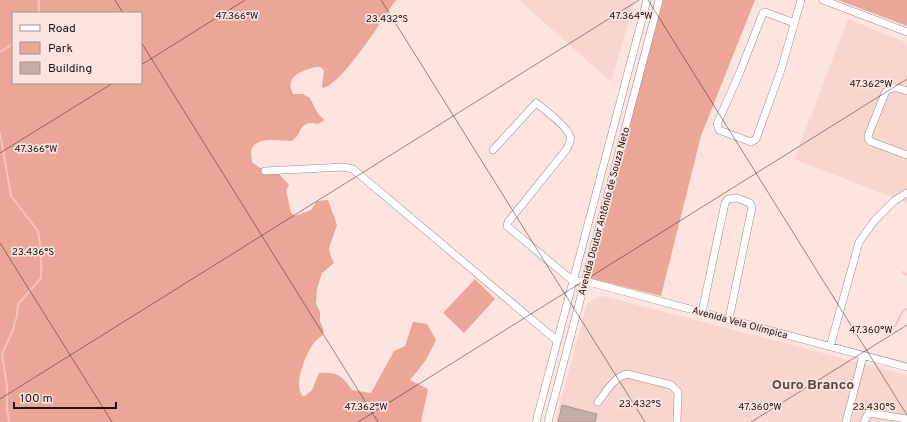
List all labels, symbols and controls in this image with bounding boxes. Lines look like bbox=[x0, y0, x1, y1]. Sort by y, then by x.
text: 47.366°W bbox=[215, 10, 259, 23]
text: 47.364°W bbox=[609, 10, 653, 23]
legend bbox=[12, 12, 142, 84]
text: 23.432°S bbox=[366, 13, 408, 26]
text: Road bbox=[48, 21, 76, 37]
text: Park bbox=[48, 41, 73, 57]
text: Building bbox=[48, 61, 92, 77]
text: 47.362°W bbox=[849, 78, 893, 91]
street label: Avenida Doutor Antônio de Souza Neto bbox=[576, 125, 633, 297]
text: 47.366°W bbox=[14, 143, 58, 156]
text: 23.436°S bbox=[12, 246, 54, 259]
street label: Avenida Vela Olímpica bbox=[690, 304, 789, 342]
text: 47.360°W bbox=[849, 324, 893, 337]
district label: Ouro Branco bbox=[772, 377, 854, 394]
scale bar bbox=[14, 384, 116, 410]
text: 100 m bbox=[20, 391, 53, 407]
text: 23.432°S bbox=[619, 398, 661, 411]
text: 47.362°W bbox=[344, 401, 388, 414]
text: 47.360°W bbox=[738, 401, 782, 414]
text: 23.430°S bbox=[853, 401, 895, 414]

